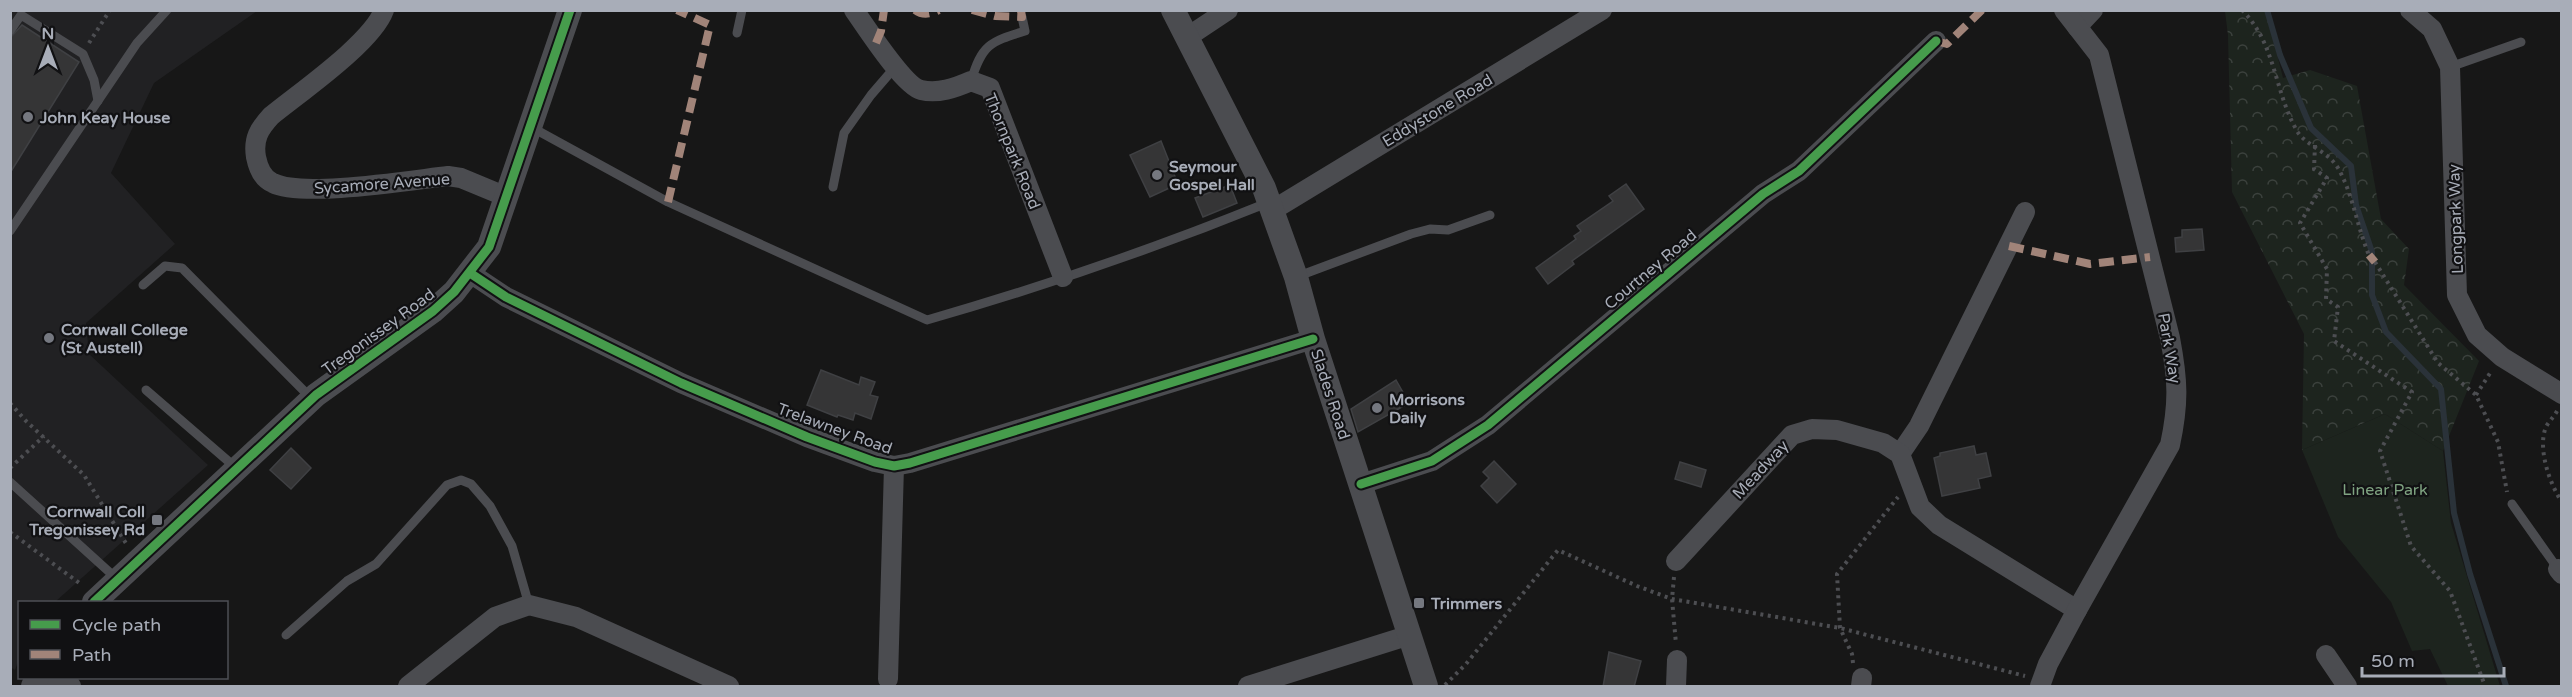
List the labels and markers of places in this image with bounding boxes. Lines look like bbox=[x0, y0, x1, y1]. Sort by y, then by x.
place label: John Keay House bbox=[39, 108, 170, 128]
marker: John Keay House bbox=[21, 110, 35, 124]
place label: Seymour Gospel Hall bbox=[1169, 157, 1255, 195]
marker: Seymour Gospel Hall bbox=[1150, 168, 1164, 182]
place label: Cornwall College (St Austell) bbox=[61, 320, 188, 358]
marker: Cornwall College (St Austell) bbox=[42, 331, 56, 345]
place label: Morrisons Daily bbox=[1389, 390, 1465, 428]
marker: Morrisons Daily bbox=[1370, 401, 1384, 415]
place label: Cornwall Coll Tregonissey Rd bbox=[28, 502, 145, 540]
marker: Cornwall Coll Tregonissey Rd bbox=[150, 513, 164, 527]
place label: Trimmers bbox=[1430, 594, 1502, 614]
marker: Trimmers bbox=[1412, 596, 1426, 610]

